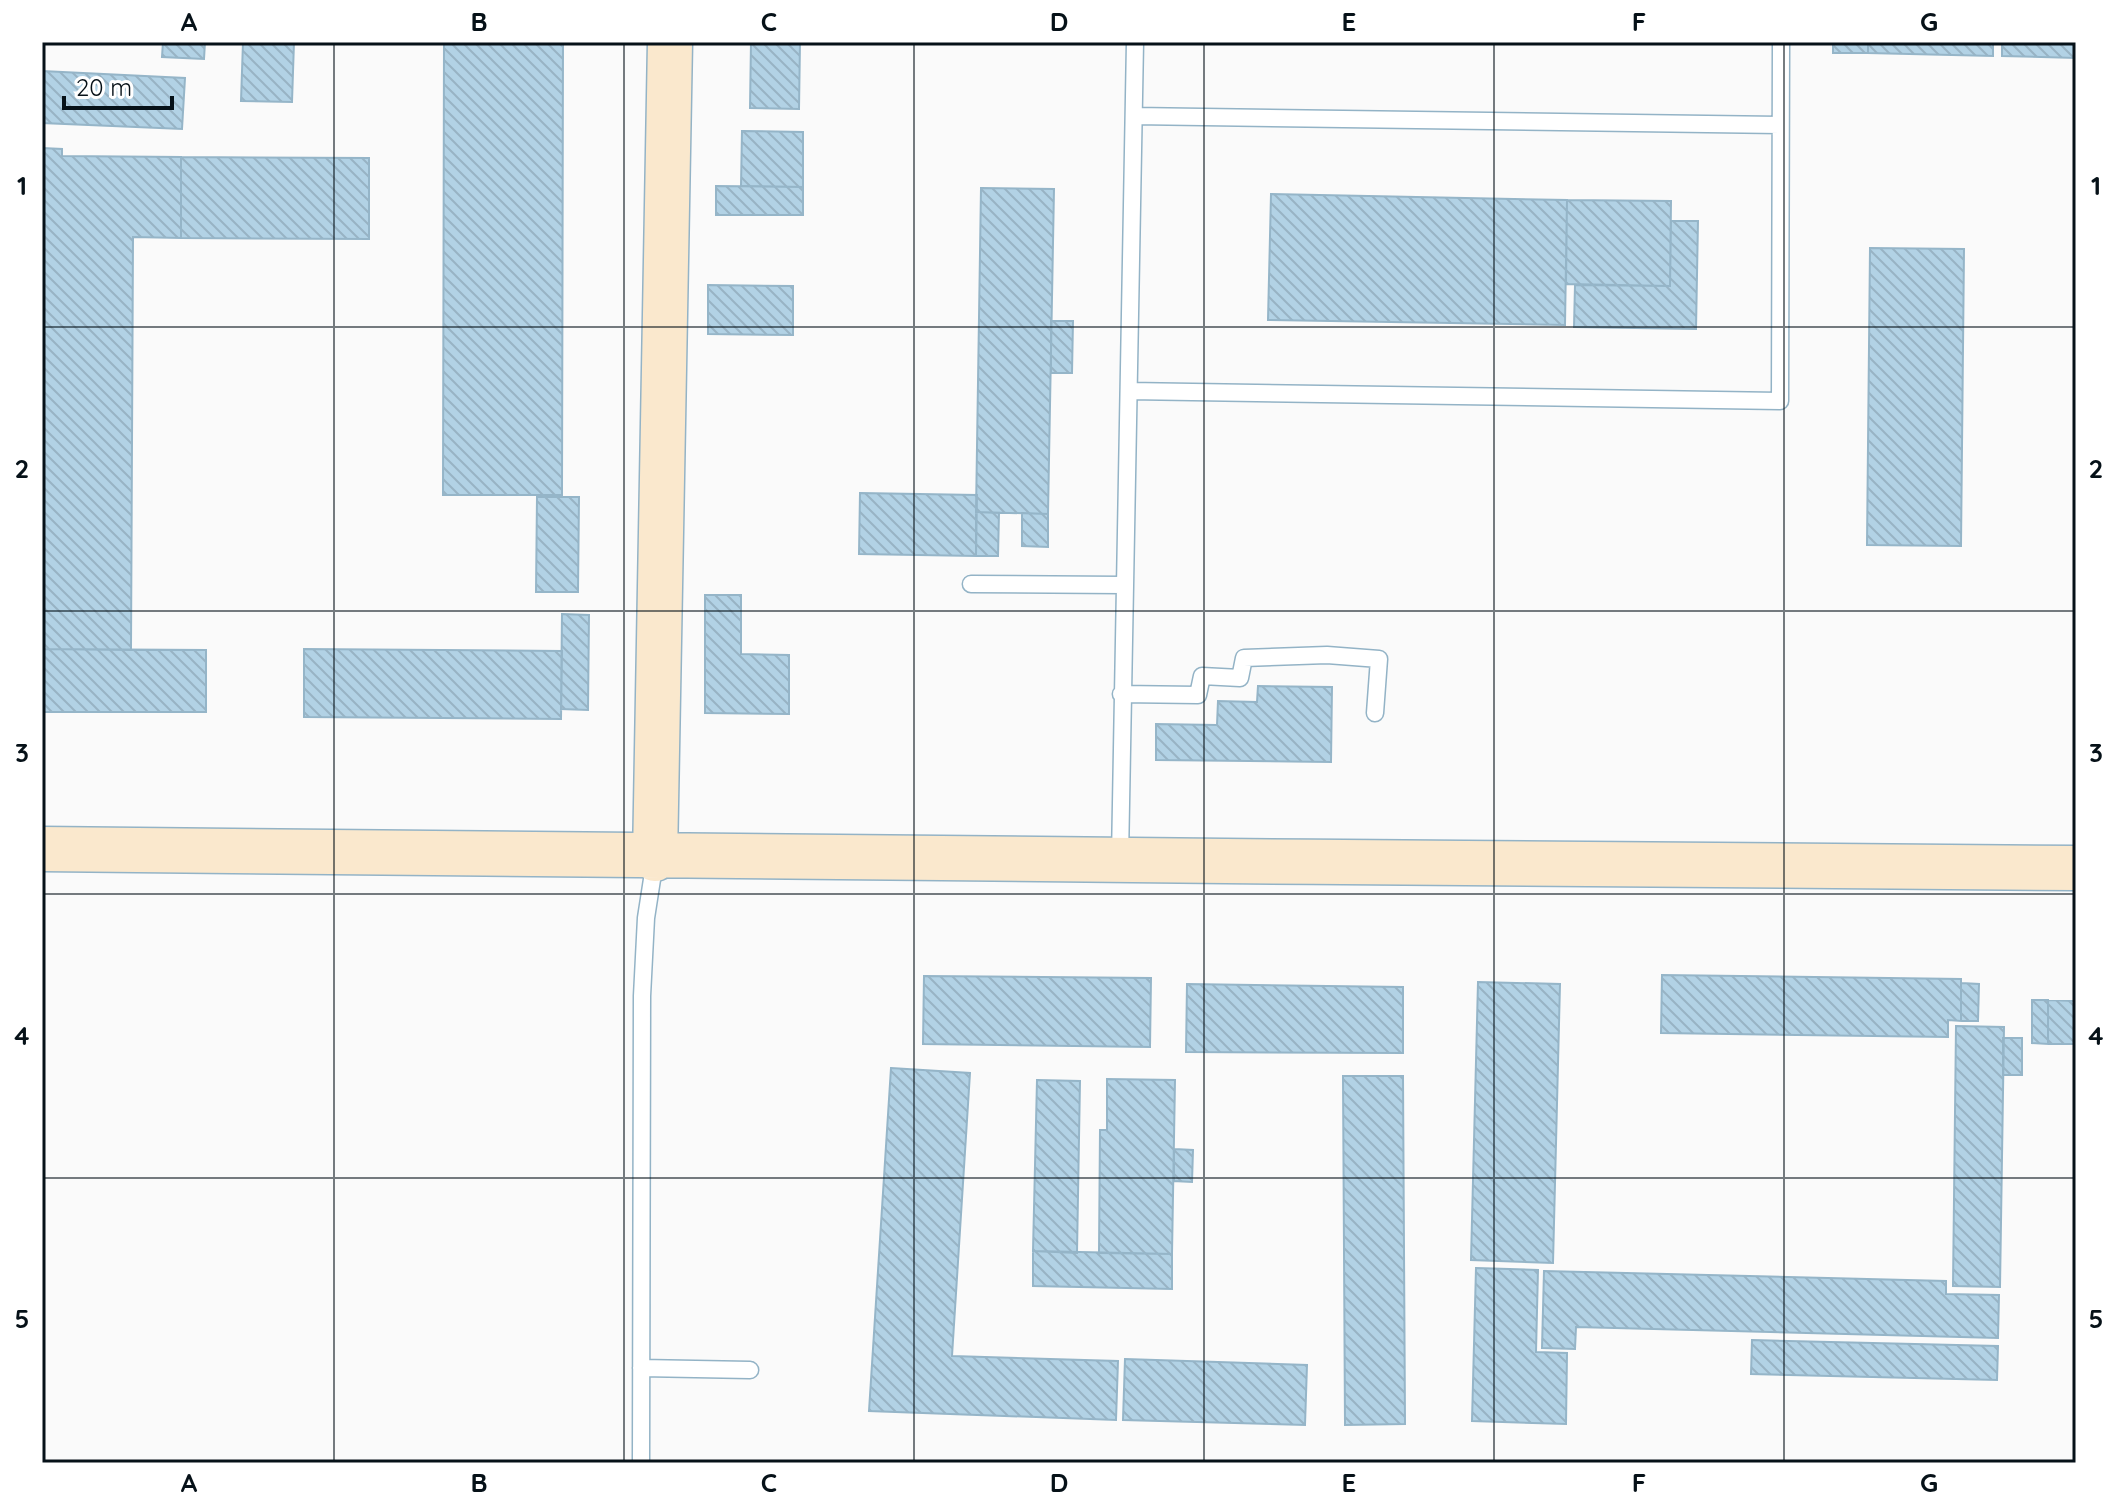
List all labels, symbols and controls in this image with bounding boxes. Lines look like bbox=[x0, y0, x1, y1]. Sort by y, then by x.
text: A bbox=[181, 5, 198, 38]
text: B bbox=[470, 5, 488, 38]
text: C bbox=[761, 5, 777, 38]
text: D bbox=[1050, 5, 1068, 38]
text: E bbox=[1342, 5, 1356, 38]
text: F bbox=[1632, 5, 1646, 38]
text: G bbox=[1920, 5, 1938, 38]
scale bar bbox=[64, 60, 172, 110]
text: 20 m bbox=[76, 72, 132, 102]
text: 1 bbox=[17, 169, 27, 202]
text: 1 bbox=[2091, 169, 2101, 202]
text: 2 bbox=[15, 452, 29, 485]
text: 2 bbox=[2089, 452, 2103, 485]
text: 3 bbox=[15, 736, 29, 769]
text: 3 bbox=[2089, 736, 2103, 769]
text: 4 bbox=[14, 1019, 30, 1052]
text: 4 bbox=[2088, 1019, 2104, 1052]
text: 5 bbox=[15, 1302, 29, 1335]
text: 5 bbox=[2089, 1302, 2103, 1335]
text: A bbox=[181, 1466, 198, 1499]
text: B bbox=[470, 1466, 488, 1499]
text: C bbox=[761, 1466, 777, 1499]
text: D bbox=[1050, 1466, 1068, 1499]
text: E bbox=[1342, 1466, 1356, 1499]
text: F bbox=[1632, 1466, 1646, 1499]
text: G bbox=[1920, 1466, 1938, 1499]

